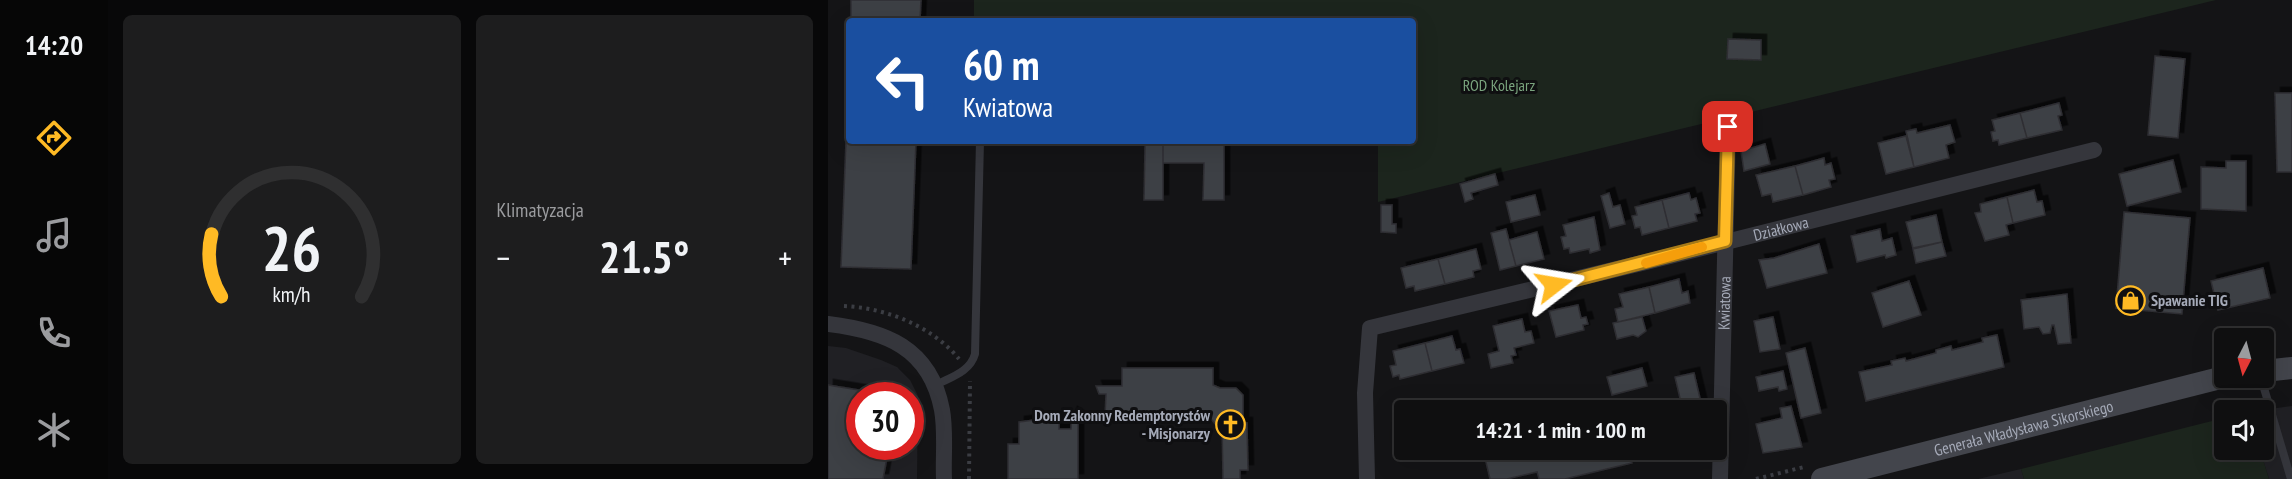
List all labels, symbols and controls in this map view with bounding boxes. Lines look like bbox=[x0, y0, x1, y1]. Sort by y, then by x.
text: 14:20 bbox=[25, 28, 83, 62]
text: 60 m bbox=[963, 37, 1040, 92]
icon: left bbox=[864, 42, 942, 120]
park label: ROD Kolejarz bbox=[1463, 75, 1535, 95]
text: Kwiatowa bbox=[963, 90, 1053, 124]
pin bbox=[1702, 101, 1753, 152]
icon: arrive bbox=[1711, 110, 1744, 143]
icon: directions bbox=[33, 117, 75, 159]
text: Klimatyzacja bbox=[497, 197, 584, 223]
text: 26 bbox=[262, 207, 322, 288]
street label: Działkowa bbox=[1751, 212, 1811, 245]
icon: music bbox=[33, 214, 75, 256]
text: 21.5° bbox=[599, 227, 689, 285]
text: − bbox=[497, 236, 510, 279]
text: + bbox=[778, 236, 792, 279]
position arrow bbox=[1522, 253, 1586, 317]
street label: Kwiatowa bbox=[1713, 276, 1735, 330]
text: km/h bbox=[273, 280, 311, 308]
shop icon: Spawanie TIG bbox=[2114, 284, 2146, 316]
place label: Spawanie TIG bbox=[2151, 290, 2228, 310]
icon: phone bbox=[33, 312, 75, 354]
north arrow bbox=[2214, 328, 2274, 388]
map controls bbox=[2214, 328, 2274, 460]
speed limit sign: 30 bbox=[846, 382, 924, 460]
street label: Generała Władysława Sikorskiego bbox=[1932, 395, 2115, 460]
button: sound bbox=[2214, 400, 2274, 460]
place label: Dom Zakonny Redemptorystów - Misjonarzy bbox=[1034, 405, 1211, 443]
church icon: Dom Zakonny Redemptorystów - Misjonarzy bbox=[1215, 408, 1247, 440]
icon: climate bbox=[33, 409, 75, 451]
text: 14:21 · 1 min · 100 m bbox=[1475, 416, 1646, 444]

